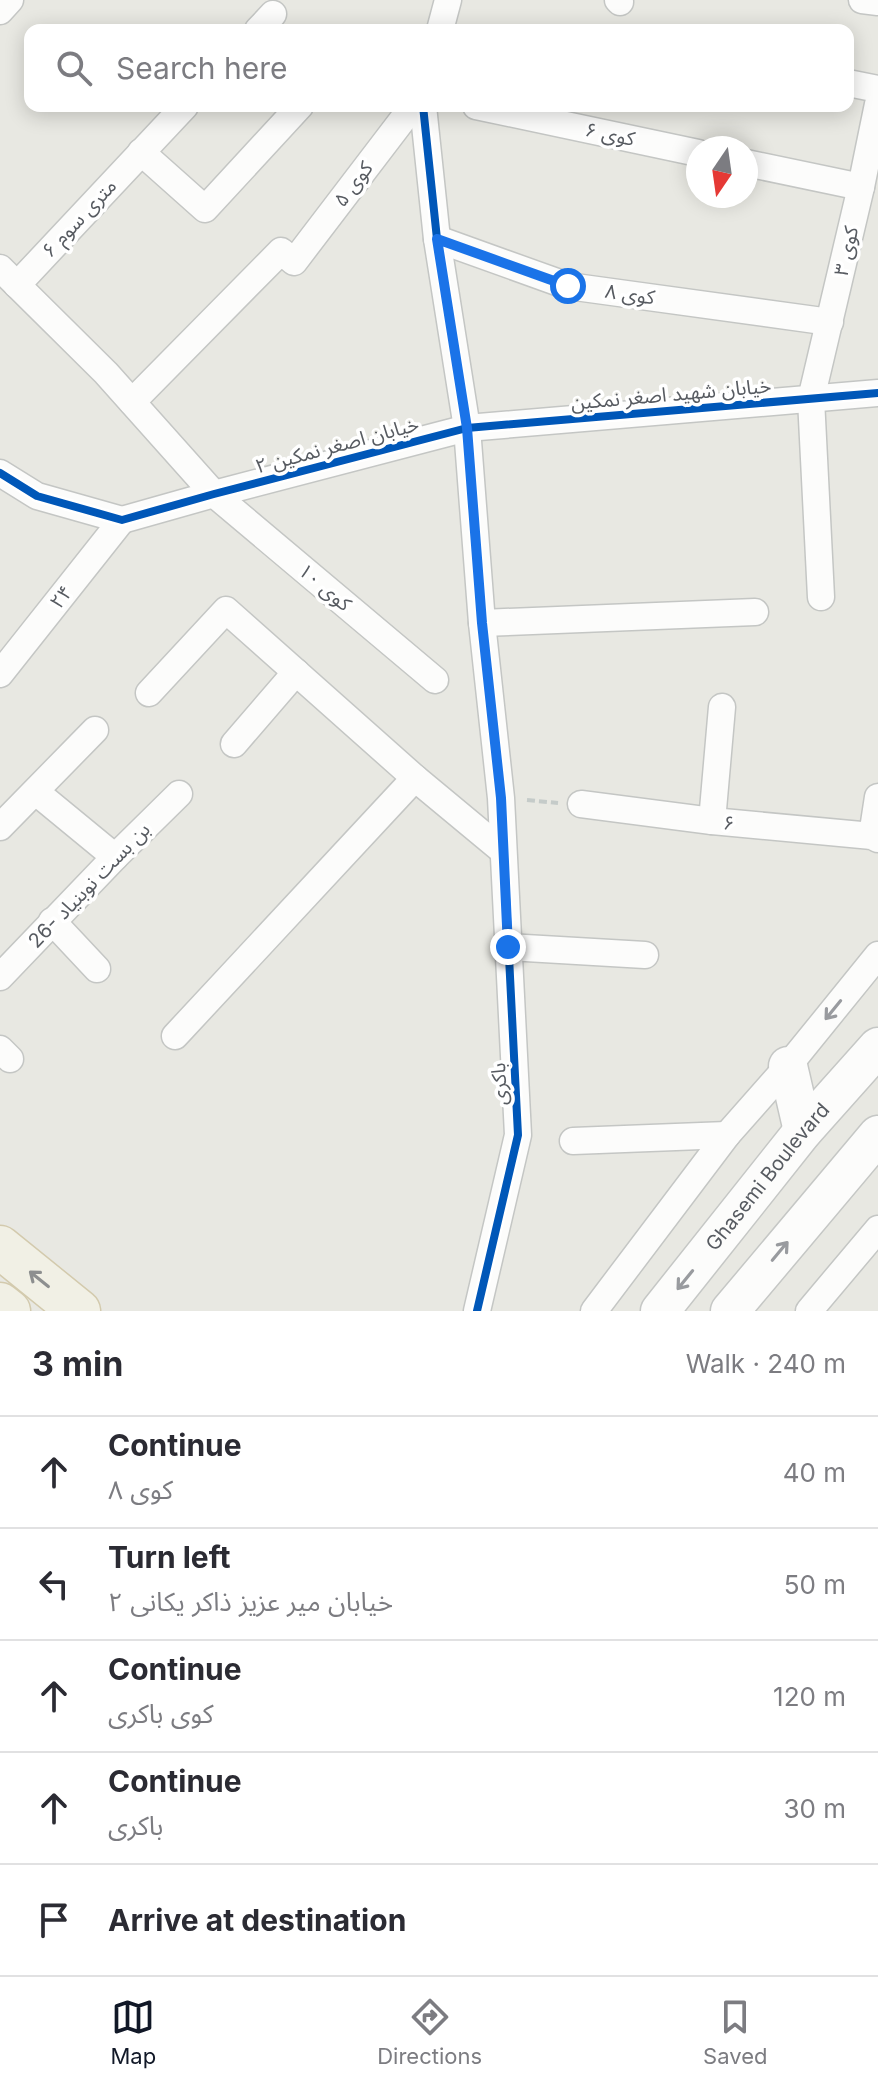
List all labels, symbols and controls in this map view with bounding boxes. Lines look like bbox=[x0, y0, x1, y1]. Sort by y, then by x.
search box bbox=[24, 24, 854, 112]
icon: search bbox=[52, 46, 96, 90]
text: Search here bbox=[116, 50, 288, 86]
street label: کوی ۶ bbox=[583, 117, 638, 151]
north arrow bbox=[686, 136, 758, 208]
street label: کوی ۵ bbox=[328, 156, 378, 211]
street label: ۶ متری سوم bbox=[37, 174, 124, 264]
street label: کوی ۳ bbox=[829, 223, 863, 278]
route start bbox=[550, 268, 586, 304]
street label: کوی ۸ bbox=[604, 279, 657, 309]
street label: خیابان شهید اصغر نمکین bbox=[570, 373, 772, 415]
street label: خیابان اصغر نمکین ۲ bbox=[252, 412, 422, 478]
street label: کوی ۱۰ bbox=[294, 558, 357, 616]
street label: ۲۴ bbox=[44, 581, 78, 613]
street label: ۶ bbox=[722, 810, 736, 836]
street label: 26- بن بست نوبنیاد bbox=[23, 817, 155, 953]
route end bbox=[490, 929, 526, 965]
one-way arrow bbox=[824, 1000, 842, 1020]
street label: باکری bbox=[486, 1062, 512, 1106]
street label: Ghasemi Boulevard bbox=[701, 1098, 834, 1255]
one-way arrow bbox=[771, 1241, 789, 1262]
one-way arrow bbox=[676, 1269, 694, 1290]
one-way arrow bbox=[29, 1270, 50, 1288]
text: 3 min bbox=[32, 1343, 123, 1384]
text: Walk · 240 m bbox=[686, 1348, 846, 1379]
text: Continue bbox=[108, 1427, 242, 1463]
icon: ahead bbox=[32, 1450, 76, 1494]
text: 40 m bbox=[783, 1457, 846, 1488]
text: کوی ۸ bbox=[108, 1474, 173, 1505]
text: Turn left bbox=[108, 1539, 230, 1575]
icon: left bbox=[32, 1562, 76, 1606]
text: 50 m bbox=[784, 1569, 846, 1600]
text: ۲ خیابان میر عزیز ذاکر یکانی bbox=[108, 1586, 393, 1617]
text: Continue bbox=[108, 1651, 242, 1687]
icon: ahead bbox=[32, 1674, 76, 1718]
text: 120 m bbox=[773, 1681, 846, 1712]
text: کوی باکری bbox=[108, 1698, 213, 1729]
text: Continue bbox=[108, 1763, 242, 1799]
icon: ahead bbox=[32, 1786, 76, 1830]
text: 30 m bbox=[783, 1793, 846, 1824]
text: باکری bbox=[108, 1810, 163, 1841]
icon: arrive bbox=[32, 1898, 76, 1942]
text: Arrive at destination bbox=[108, 1902, 406, 1938]
tab: Map bbox=[111, 1995, 156, 2069]
tab: Directions bbox=[377, 1995, 482, 2069]
tab: Saved bbox=[703, 1995, 767, 2069]

